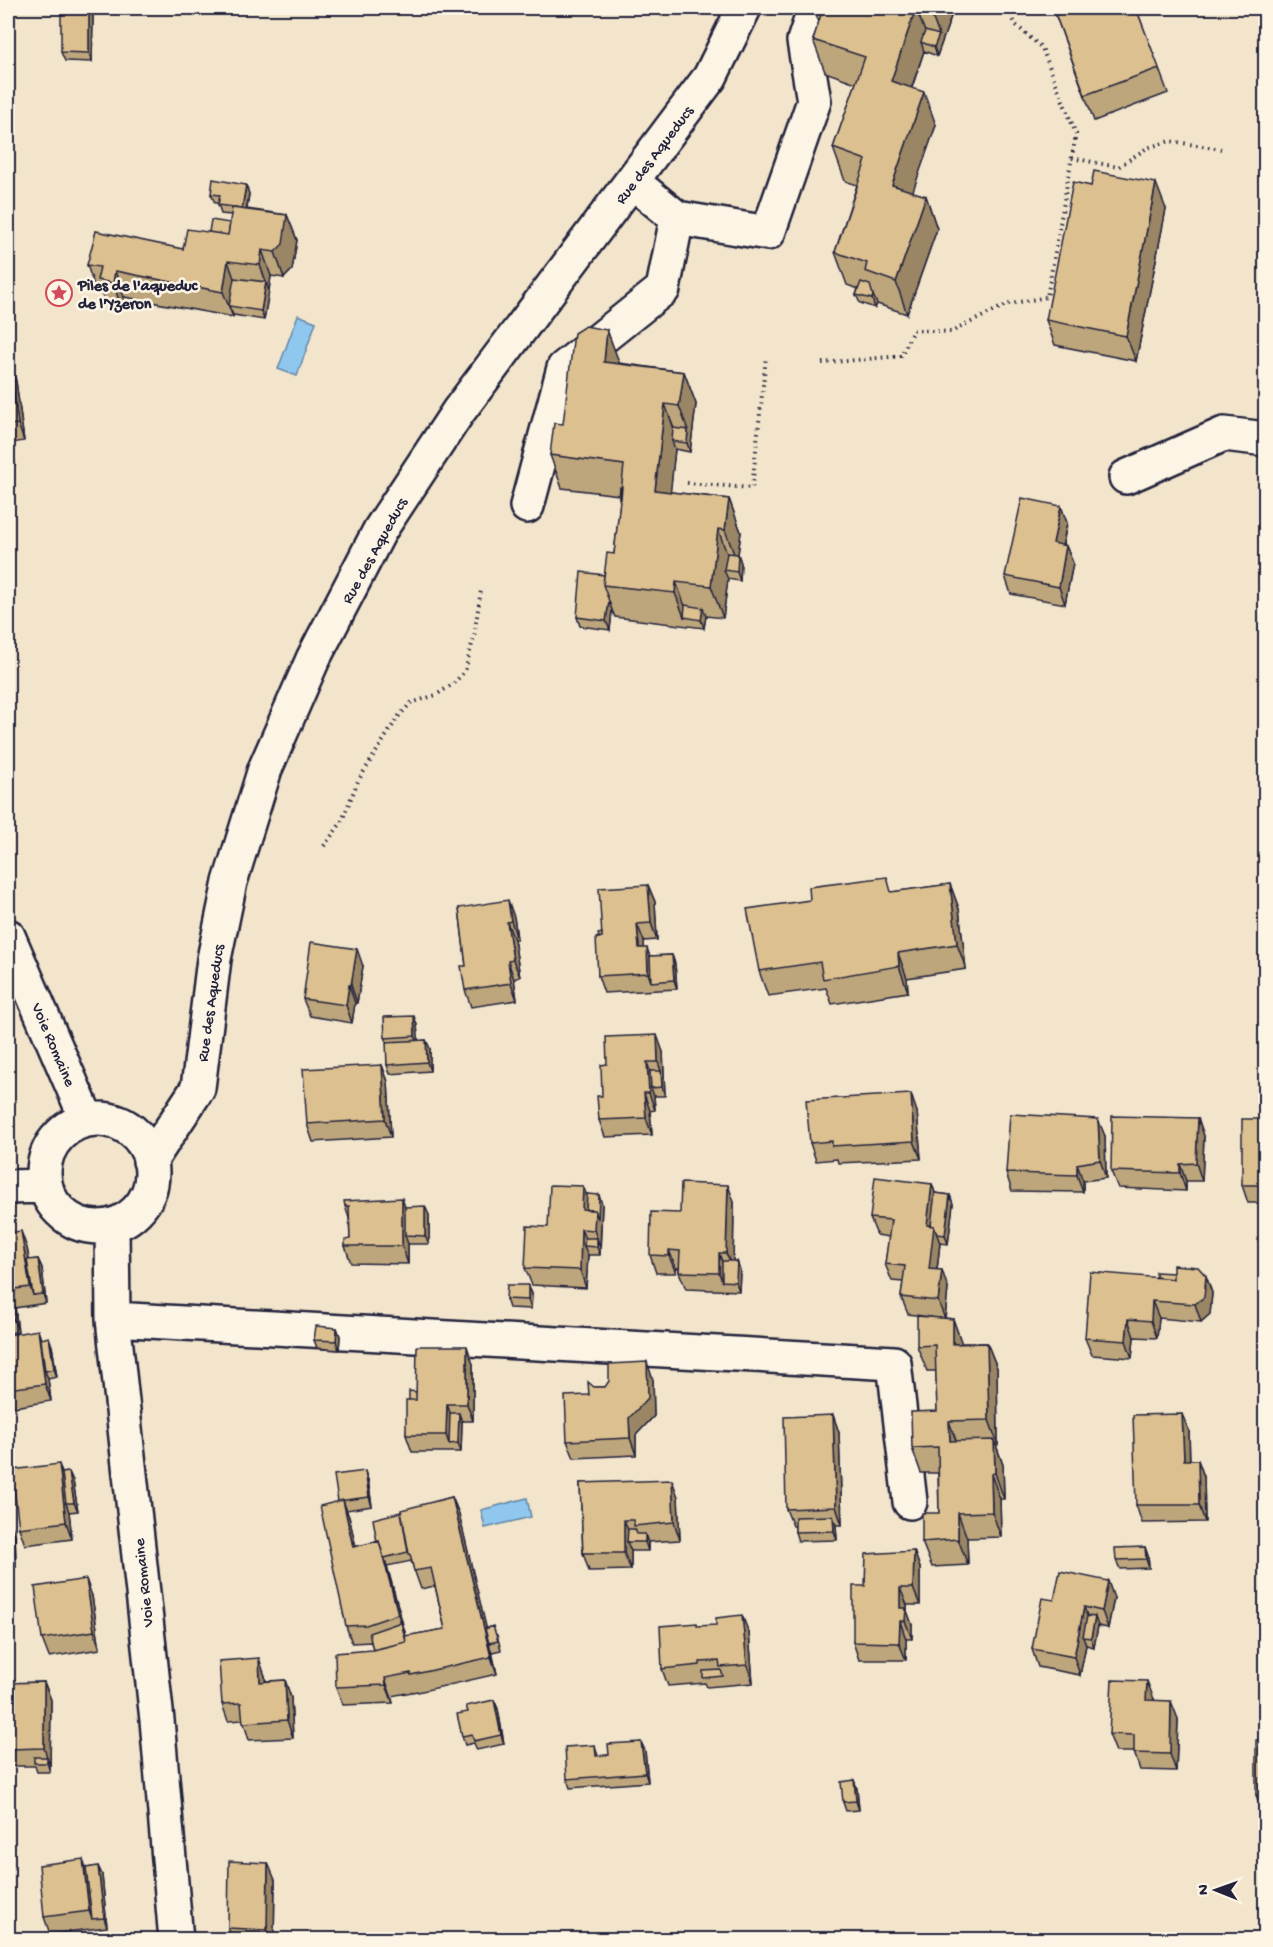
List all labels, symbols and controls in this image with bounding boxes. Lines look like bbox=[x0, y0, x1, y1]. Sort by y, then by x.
street label: Rue des Aqueducs bbox=[613, 102, 700, 209]
place icon: Piles de l'aqueduc de l'Yzeron bbox=[44, 278, 74, 308]
place label: Piles de l'aqueduc de l'Yzeron bbox=[77, 278, 199, 315]
street label: Rue des Aqueducs bbox=[339, 494, 414, 608]
street label: Rue des Aqueducs bbox=[195, 943, 230, 1063]
street label: Voie Romaine bbox=[25, 1000, 78, 1091]
street label: Voie Romaine bbox=[131, 1537, 160, 1629]
north arrow bbox=[1186, 1860, 1246, 1920]
text: N bbox=[1195, 1884, 1214, 1895]

